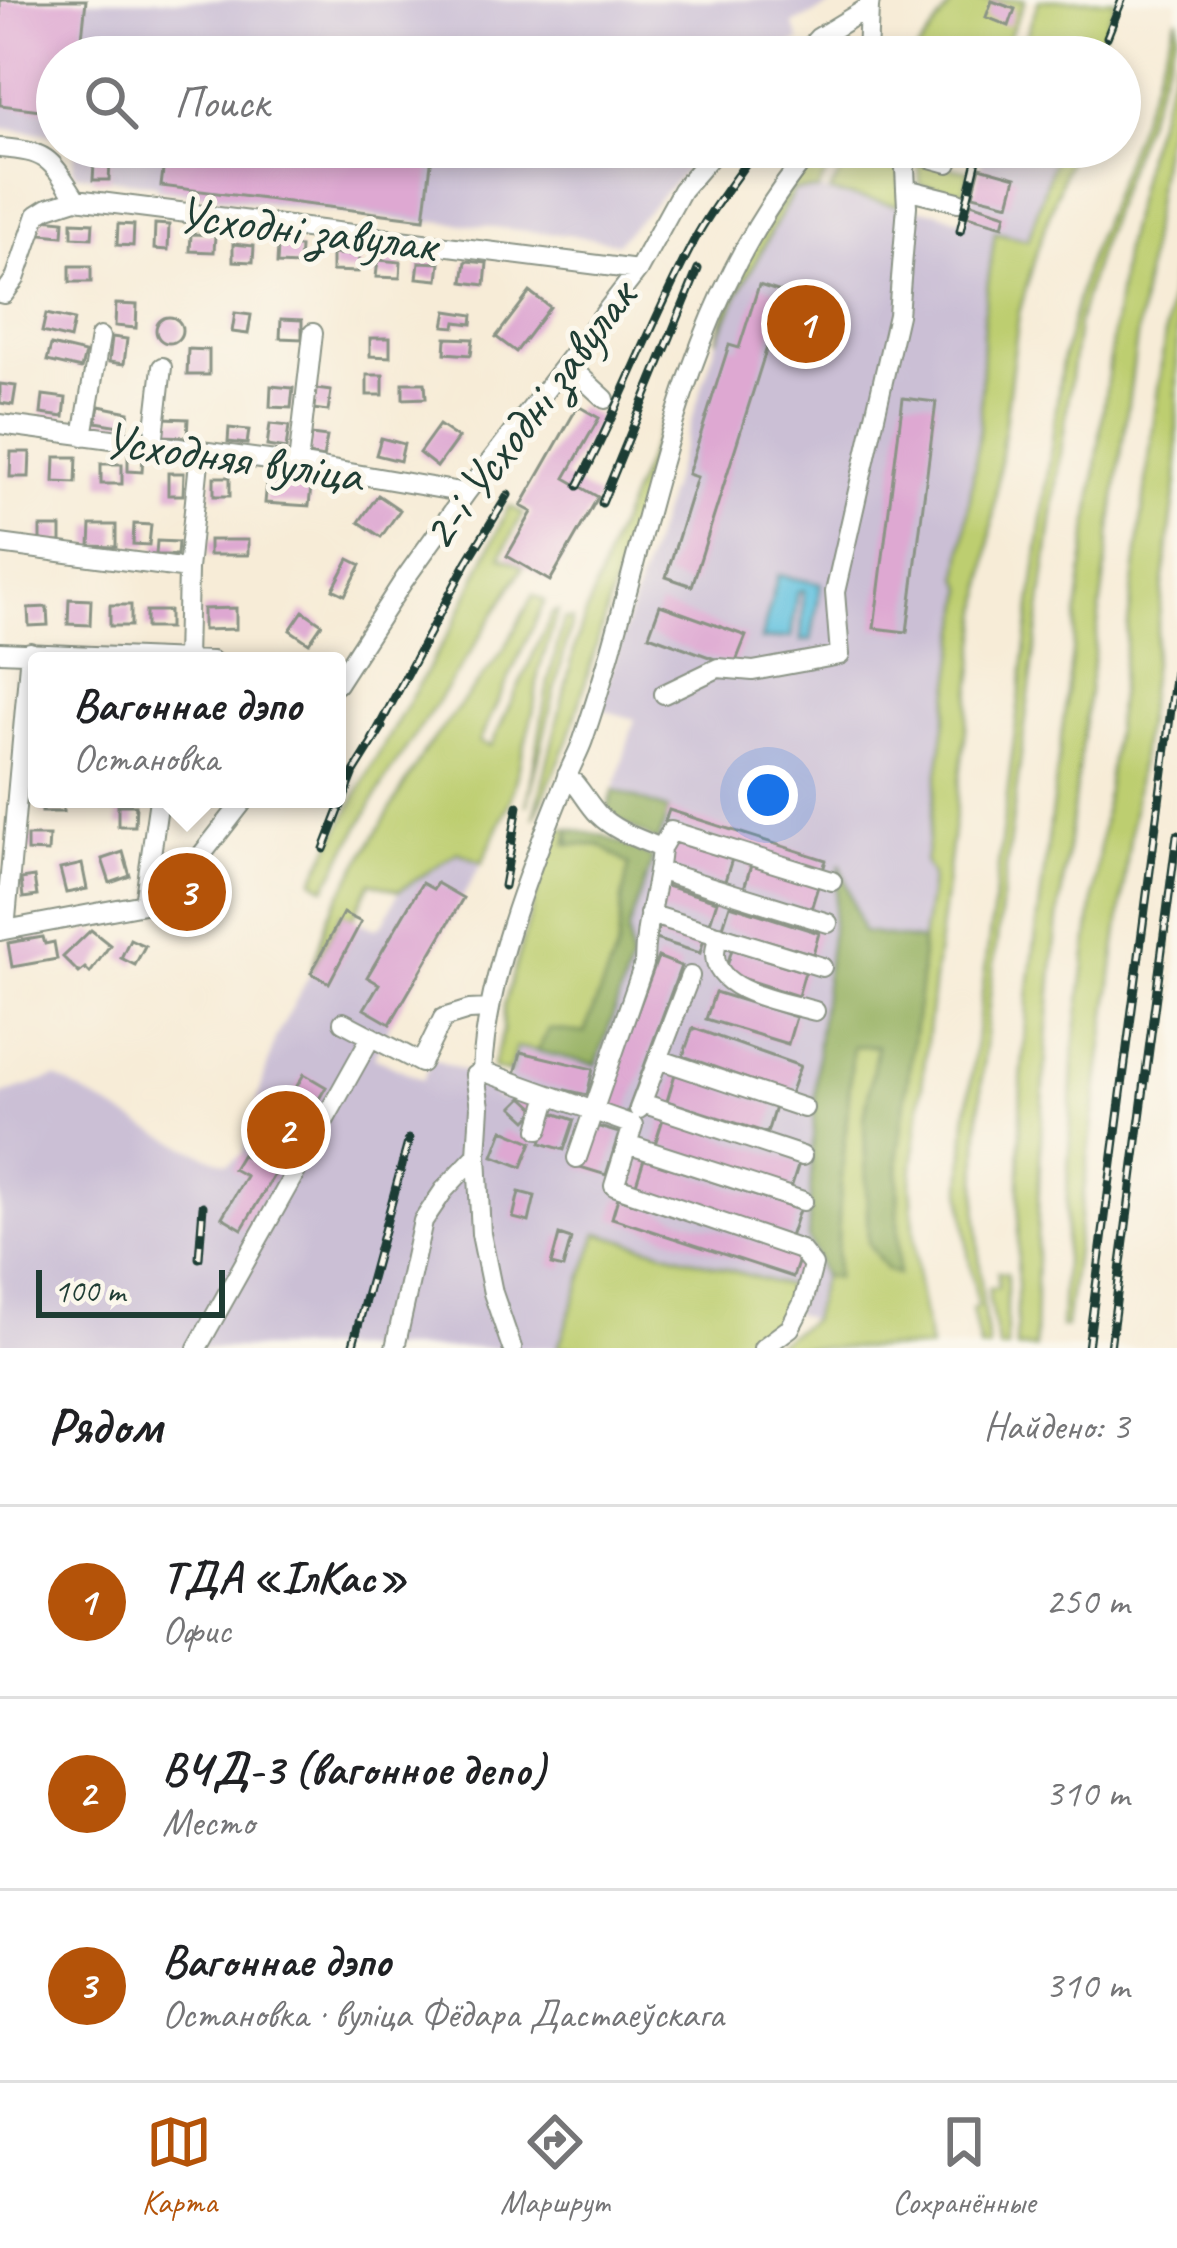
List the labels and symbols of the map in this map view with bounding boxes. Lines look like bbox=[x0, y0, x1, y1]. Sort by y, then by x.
street label: Усходні завулак bbox=[174, 181, 444, 277]
street label: 2-і Усходні завулак bbox=[406, 264, 653, 563]
pin: 1 bbox=[767, 279, 845, 369]
street label: Усходняя вуліца bbox=[100, 407, 370, 507]
your location bbox=[738, 765, 798, 825]
pin: 3 bbox=[148, 847, 226, 937]
pin: 2 bbox=[247, 1085, 325, 1175]
scale bar bbox=[36, 1264, 225, 1317]

